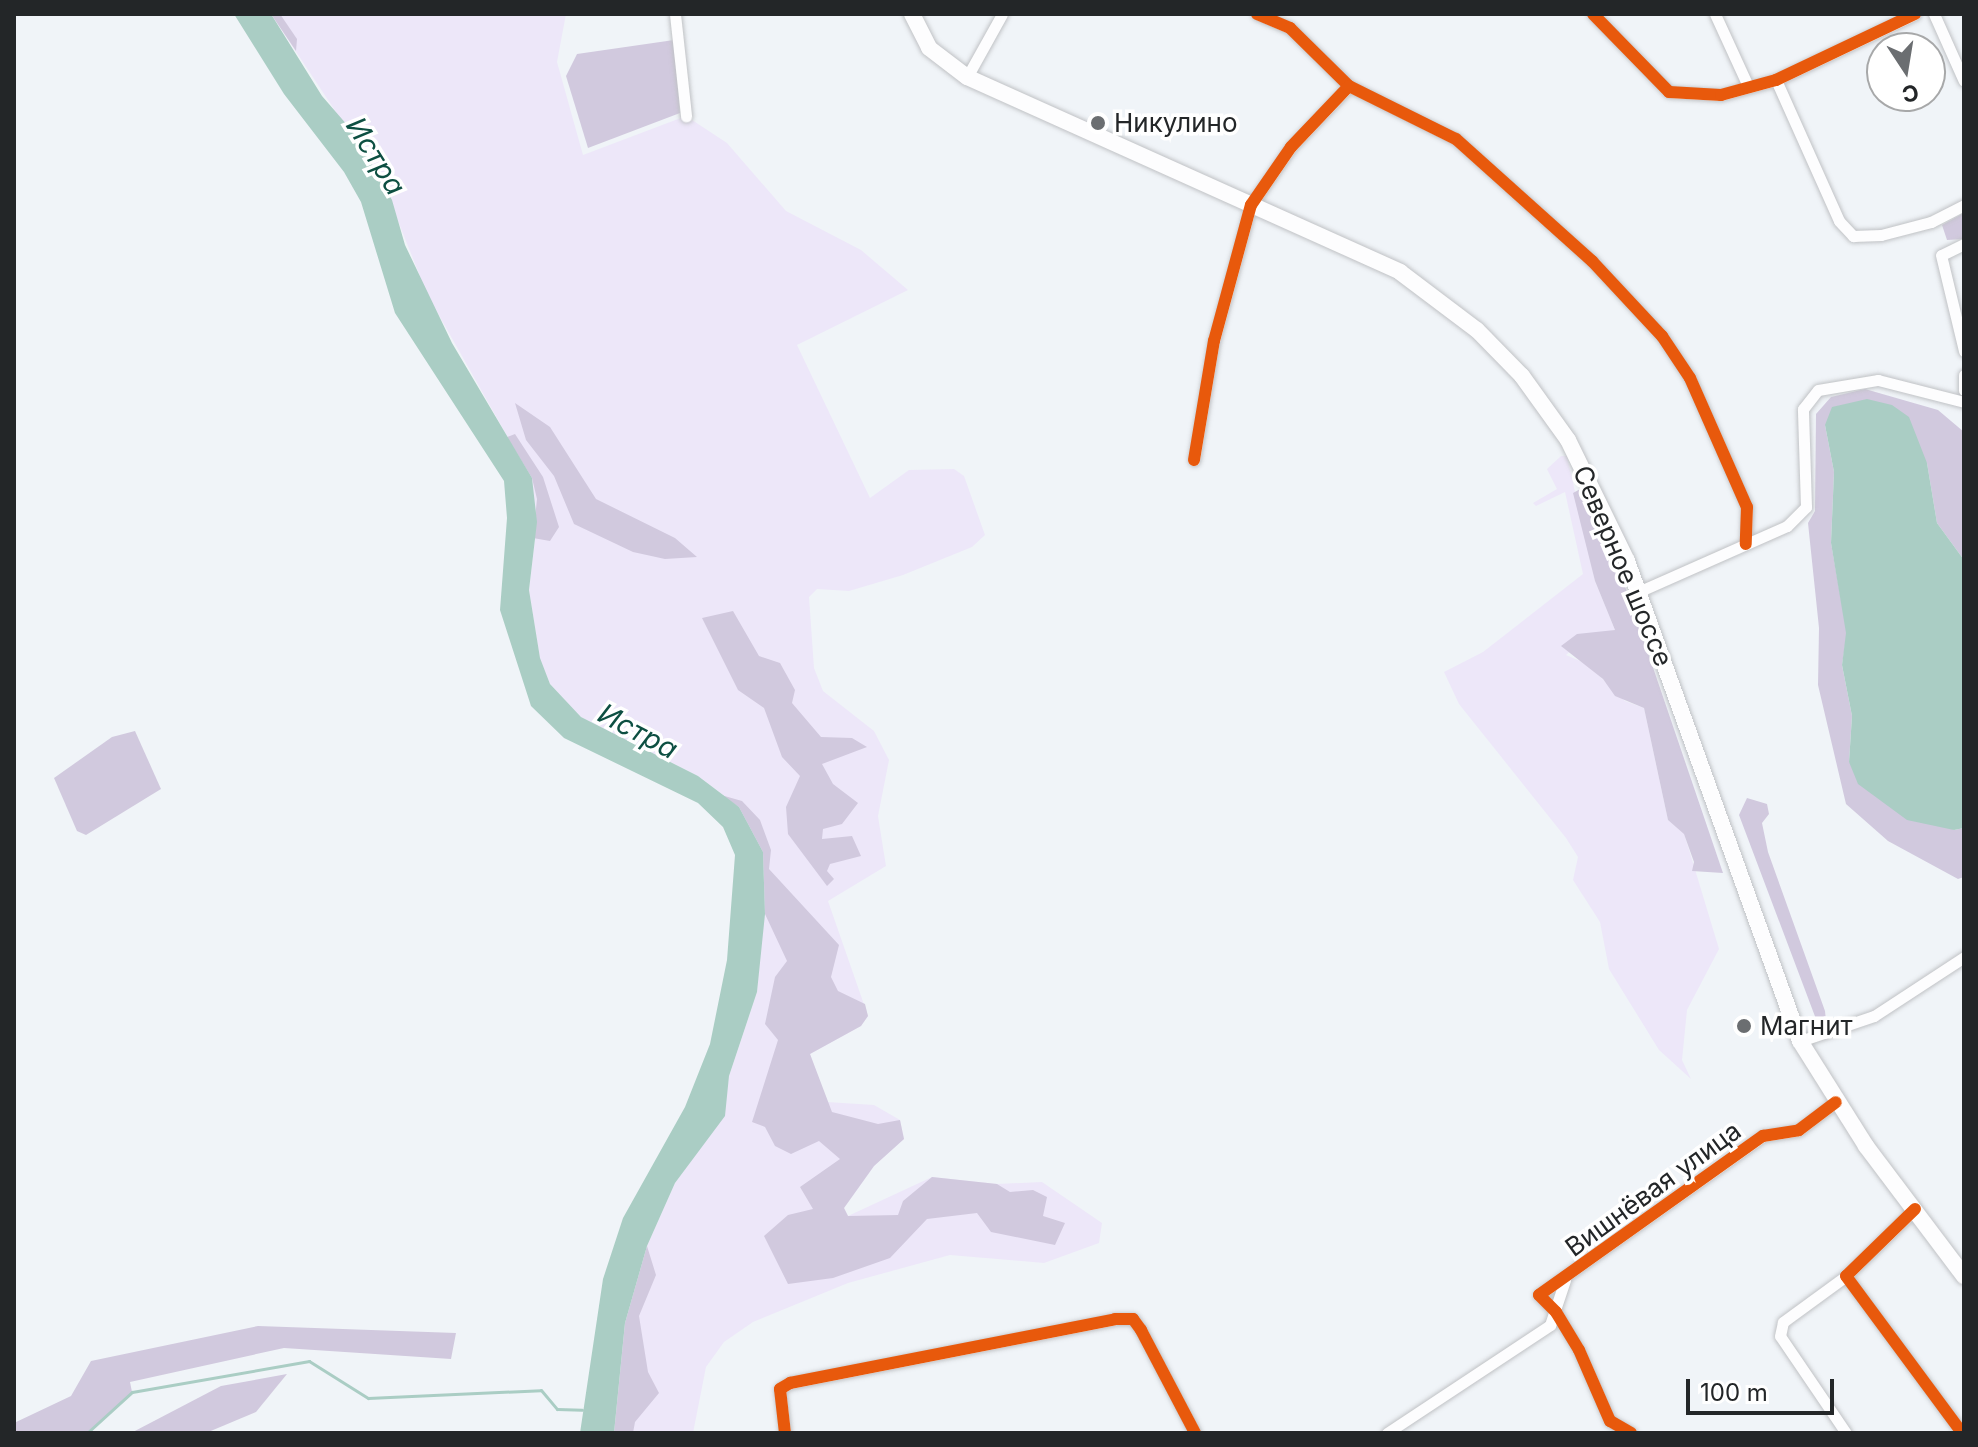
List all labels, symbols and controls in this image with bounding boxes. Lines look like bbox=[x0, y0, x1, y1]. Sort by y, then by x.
north arrow bbox=[1866, 32, 1946, 112]
text: С bbox=[1900, 79, 1921, 108]
place label: Никулино bbox=[1114, 107, 1238, 139]
water label: Истра bbox=[339, 111, 413, 201]
marker: Никулино bbox=[1089, 114, 1107, 132]
street label: Северное шоссе bbox=[1567, 461, 1679, 671]
water label: Истра bbox=[592, 696, 684, 766]
place label: Магнит bbox=[1760, 1010, 1853, 1042]
marker: Магнит bbox=[1735, 1017, 1753, 1035]
street label: Вишнёвая улица bbox=[1559, 1115, 1747, 1263]
scale bar bbox=[1690, 1363, 1838, 1413]
text: 100 m bbox=[1700, 1378, 1768, 1407]

